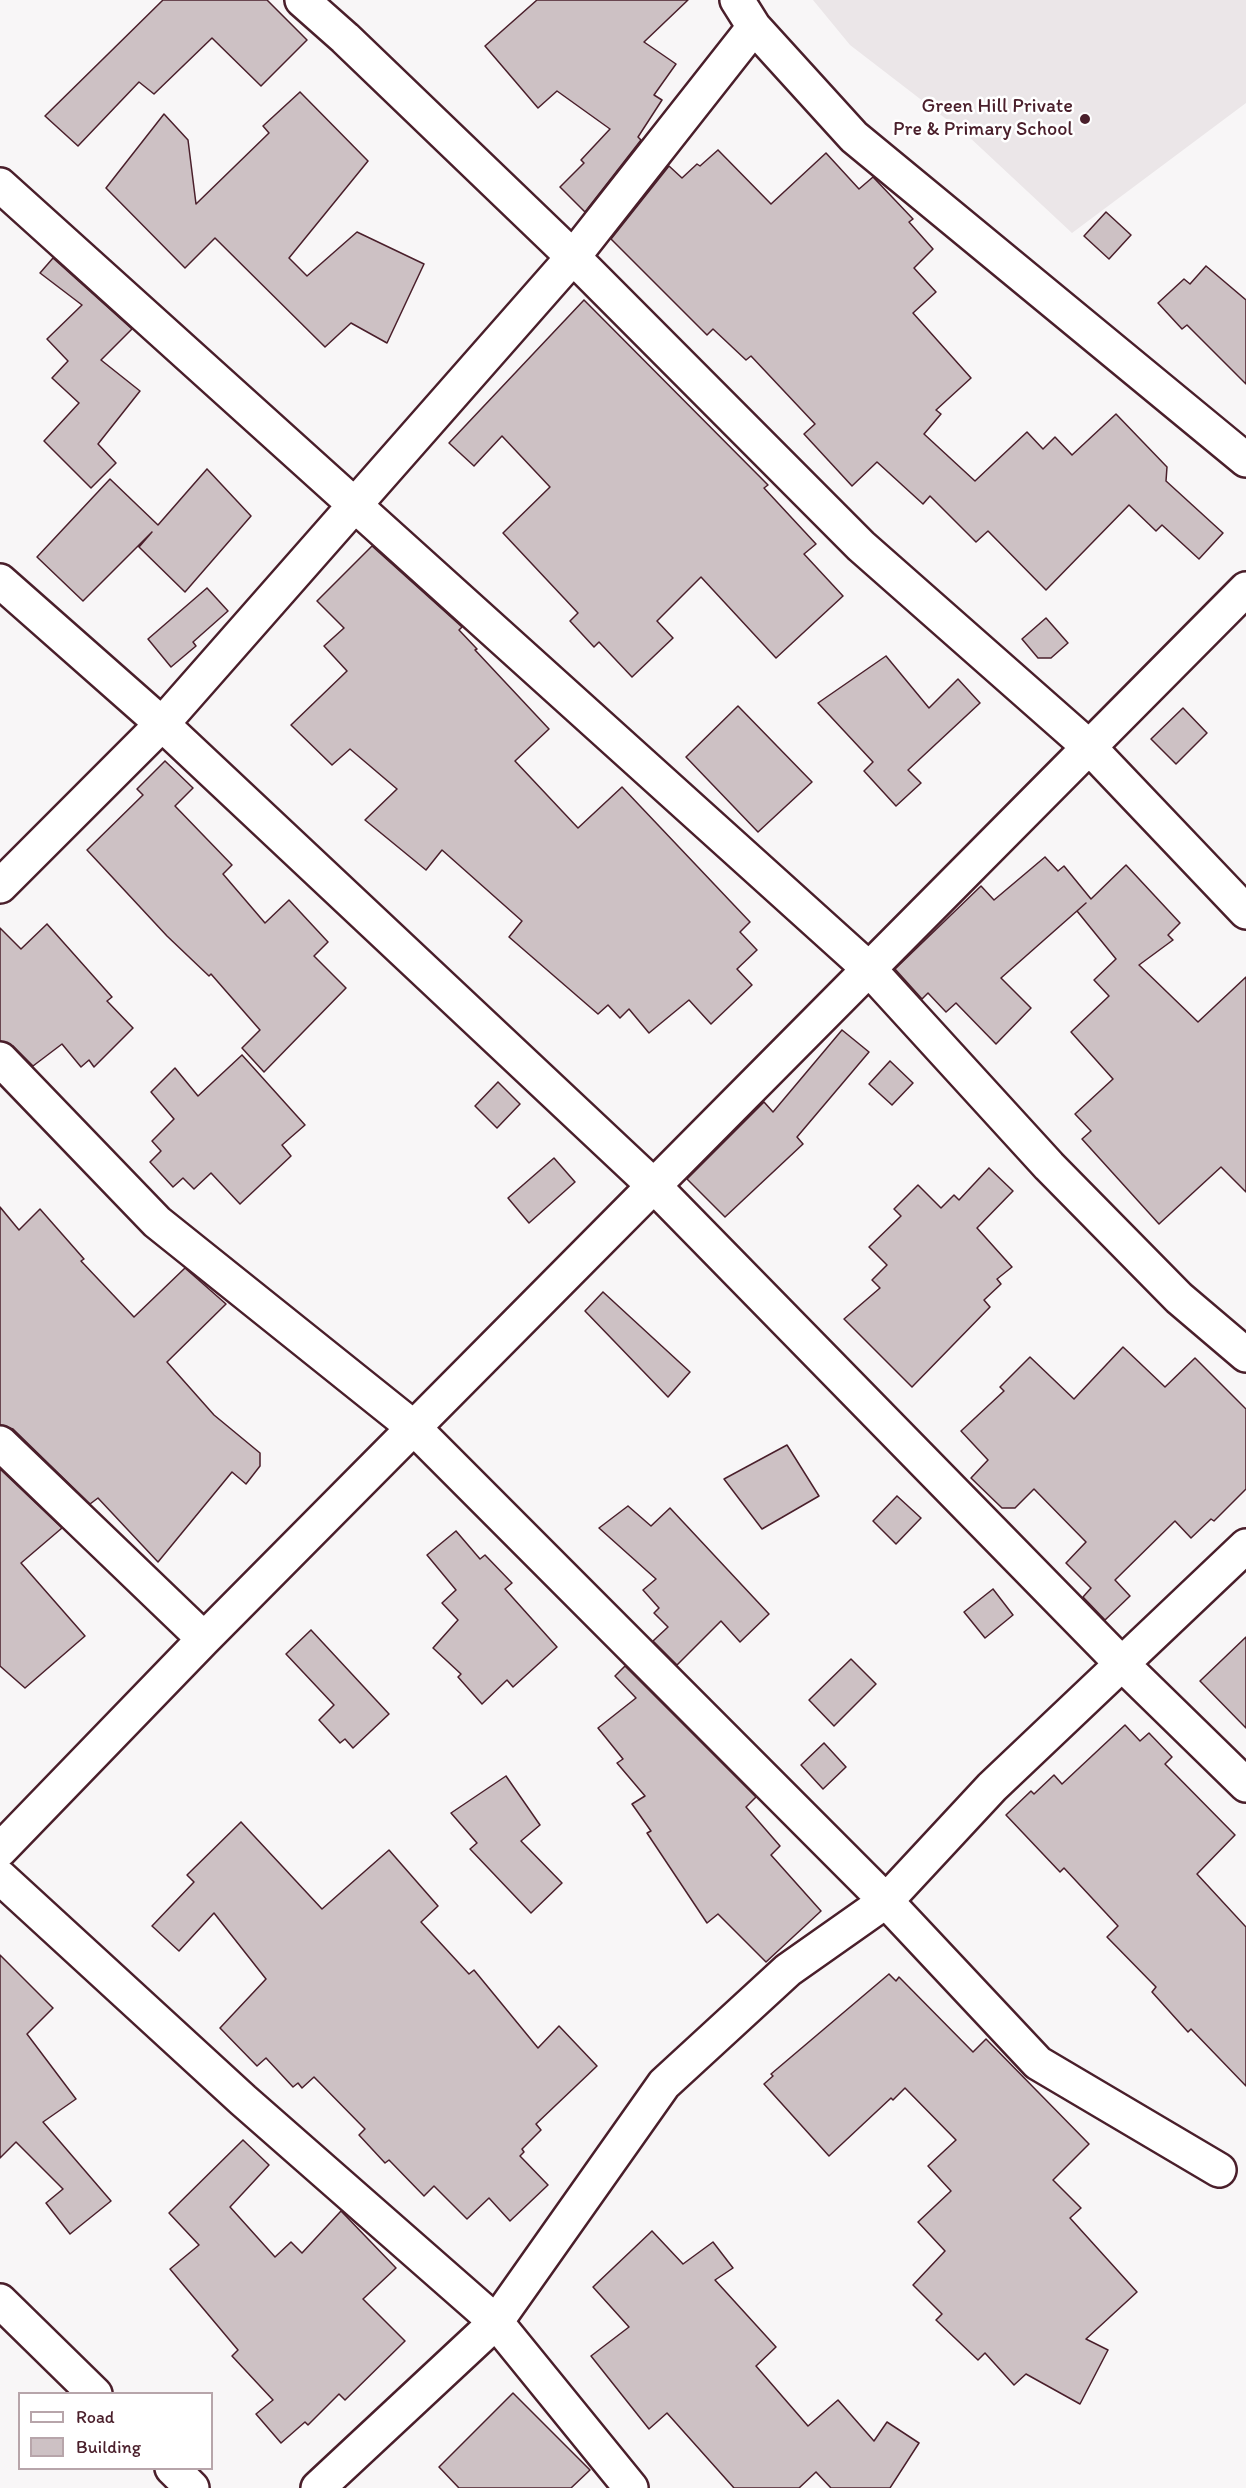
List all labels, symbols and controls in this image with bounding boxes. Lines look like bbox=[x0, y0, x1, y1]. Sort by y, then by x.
place label: Green Hill Private Pre & Primary School bbox=[893, 95, 1073, 142]
marker: Green Hill Private Pre & Primary School bbox=[1078, 112, 1092, 126]
legend bbox=[18, 2392, 213, 2470]
text: Road bbox=[76, 2406, 115, 2428]
text: Building bbox=[76, 2436, 141, 2458]

